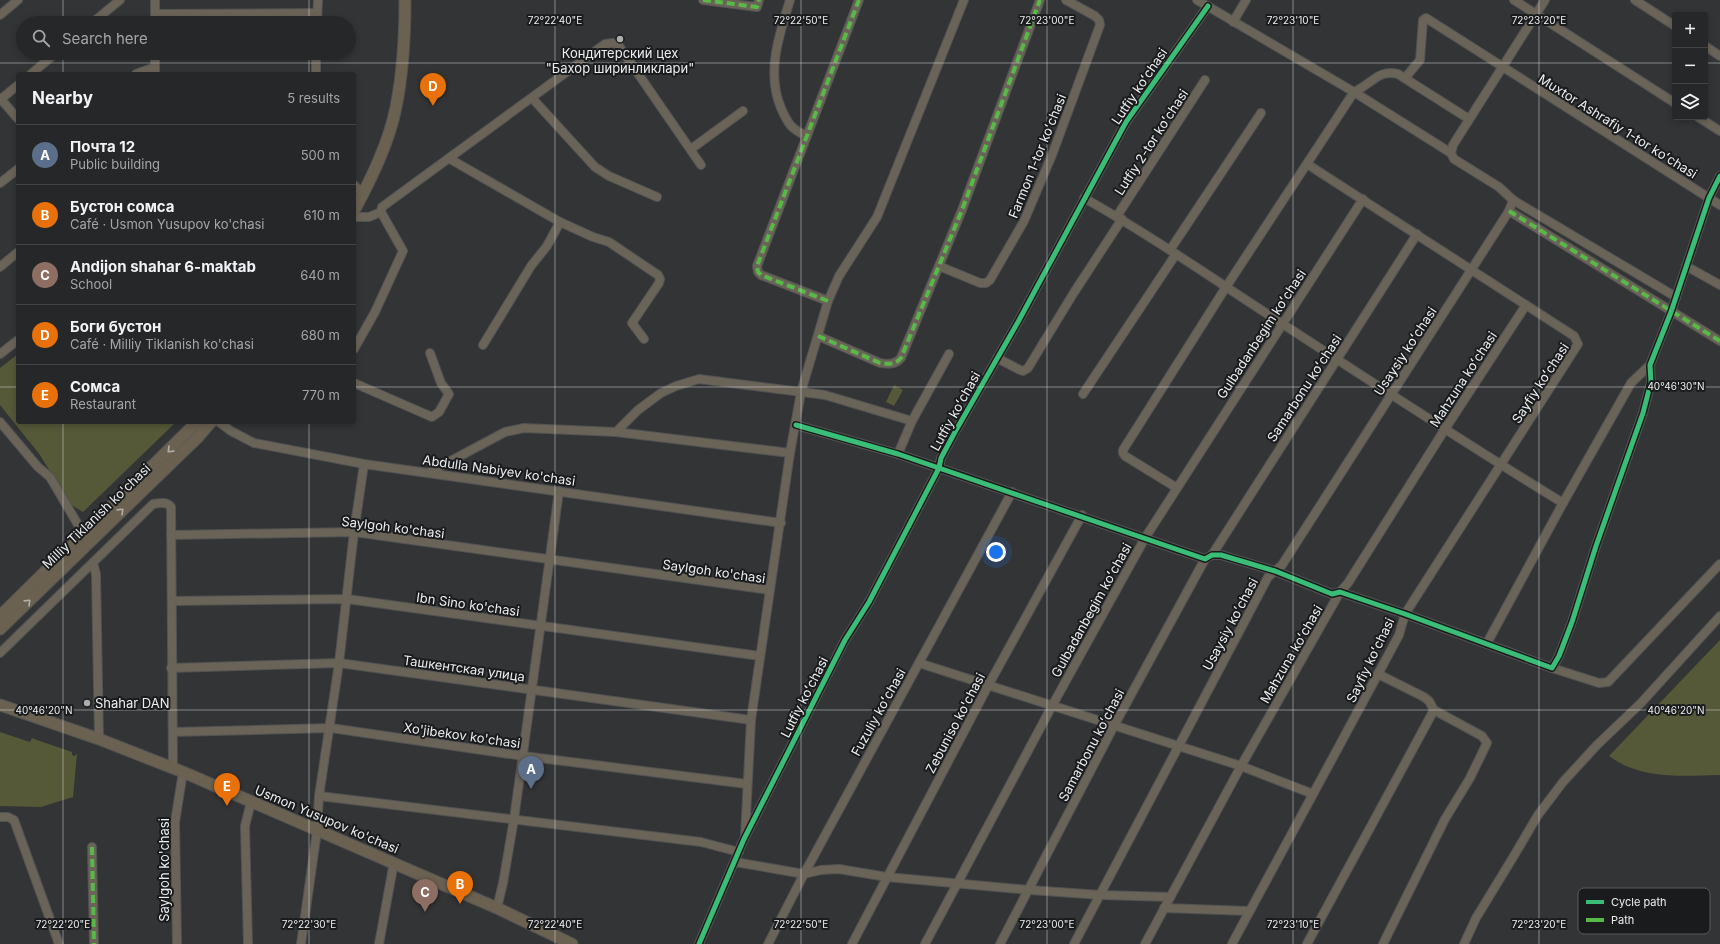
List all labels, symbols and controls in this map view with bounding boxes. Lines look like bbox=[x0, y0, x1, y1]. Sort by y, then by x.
map controls bbox=[1672, 12, 1708, 120]
button: + bbox=[1672, 12, 1708, 48]
text: 72°22'40"E bbox=[528, 14, 582, 26]
text: 72°22'50"E bbox=[774, 14, 828, 26]
text: 72°23'00"E bbox=[1020, 14, 1074, 26]
text: 72°23'10"E bbox=[1267, 14, 1319, 26]
text: 72°23'20"E bbox=[1512, 14, 1566, 26]
search box bbox=[16, 16, 356, 60]
icon: search bbox=[30, 27, 52, 49]
text: Search here bbox=[62, 29, 148, 48]
marker: Кондитерский цех "Бахор ширинликлари" bbox=[615, 34, 625, 44]
place label: Кондитерский цех "Бахор ширинликлари" bbox=[546, 45, 694, 76]
street label: Lutfiy koʻchasi bbox=[1108, 45, 1170, 127]
button: − bbox=[1672, 48, 1708, 84]
street label: Muxtor Ashrafiy 1-tor koʻchasi bbox=[1536, 70, 1700, 182]
pin: D bbox=[420, 73, 446, 106]
button: layers bbox=[1672, 84, 1708, 120]
street label: Lutfiy 2-tor koʻchasi bbox=[1111, 86, 1191, 198]
text: Nearby bbox=[32, 88, 93, 108]
text: 5 results bbox=[287, 90, 340, 106]
street label: Farmon 1-tor koʻchasi bbox=[1005, 92, 1069, 220]
text: Почта 12 bbox=[70, 137, 135, 156]
text: A bbox=[40, 147, 50, 163]
text: 500 m bbox=[301, 147, 340, 163]
text: Public building bbox=[70, 156, 160, 172]
text: Бустон сомса bbox=[70, 197, 175, 216]
text: B bbox=[41, 207, 49, 223]
text: 610 m bbox=[303, 207, 340, 223]
text: Café · Usmon Yusupov ko'chasi bbox=[70, 216, 265, 232]
text: Andijon shahar 6-maktab bbox=[70, 257, 256, 276]
street label: Gulbadanbegim koʻchasi bbox=[1213, 266, 1309, 402]
text: C bbox=[40, 267, 50, 283]
text: 640 m bbox=[300, 267, 340, 283]
text: School bbox=[70, 276, 112, 292]
street label: Usaysiy koʻchasi bbox=[1370, 304, 1440, 398]
text: Боги бустон bbox=[70, 317, 161, 336]
text: D bbox=[40, 327, 50, 343]
text: 680 m bbox=[301, 327, 340, 343]
street label: Mahzuna koʻchasi bbox=[1426, 328, 1500, 430]
street label: Samarbonu koʻchasi bbox=[1263, 331, 1345, 445]
text: Café · Milliy Tiklanish ko'chasi bbox=[70, 336, 254, 352]
street label: Sayfiy koʻchasi bbox=[1508, 340, 1572, 426]
street label: Lutfiy koʻchasi bbox=[927, 368, 983, 454]
text: Сомса bbox=[70, 377, 120, 396]
text: 40°46'30"N bbox=[1647, 380, 1705, 392]
text: E bbox=[41, 387, 49, 403]
text: 770 m bbox=[302, 387, 340, 403]
text: Restaurant bbox=[70, 396, 136, 412]
one-way arrow bbox=[167, 445, 175, 453]
street label: Abdulla Nabiyev ko'chasi bbox=[422, 451, 576, 489]
street label: Milliy Tiklanish ko'chasi bbox=[39, 460, 153, 572]
one-way arrow bbox=[116, 508, 124, 516]
street label: Saylgoh ko'chasi bbox=[341, 513, 445, 541]
street label: Gulbadanbegim koʻchasi bbox=[1047, 540, 1135, 680]
your location bbox=[986, 542, 1006, 562]
street label: Saylgoh ko'chasi bbox=[662, 556, 766, 586]
street label: Usaysiy koʻchasi bbox=[1199, 575, 1261, 673]
street label: Ibn Sino ko'chasi bbox=[415, 589, 521, 619]
one-way arrow bbox=[23, 599, 31, 607]
street label: Mahzuna koʻchasi bbox=[1256, 602, 1326, 706]
street label: Sayfiy koʻchasi bbox=[1343, 615, 1397, 705]
street label: Ташкентская улица bbox=[402, 652, 526, 684]
street label: Lutfiy koʻchasi bbox=[777, 654, 831, 740]
street label: Fuzuliy koʻchasi bbox=[847, 665, 909, 759]
street label: Zebuniso ko'chasi bbox=[922, 670, 988, 776]
street label: Samarbonu koʻchasi bbox=[1055, 686, 1127, 804]
place label: Shahar DAN bbox=[95, 695, 170, 711]
marker: Shahar DAN bbox=[82, 698, 92, 708]
text: 40°46'20"N bbox=[15, 704, 73, 716]
text: 40°46'20"N bbox=[1647, 704, 1705, 716]
street label: Xo'jibekov ko'chasi bbox=[403, 719, 521, 751]
pin: A bbox=[518, 756, 544, 789]
pin: E bbox=[214, 773, 240, 806]
street label: Usmon Yusupov ko'chasi bbox=[253, 781, 401, 857]
street label: Saylgoh ko'chasi bbox=[156, 818, 172, 922]
pin: B bbox=[447, 871, 473, 904]
pin: C bbox=[412, 879, 438, 912]
legend bbox=[1578, 888, 1710, 934]
text: Cycle path bbox=[1611, 895, 1667, 909]
text: Path bbox=[1611, 913, 1634, 927]
text: 72°22'20"E bbox=[36, 918, 90, 930]
text: 72°22'30"E bbox=[282, 918, 336, 930]
text: 72°22'40"E bbox=[528, 918, 582, 930]
text: 72°22'50"E bbox=[774, 918, 828, 930]
text: 72°23'00"E bbox=[1020, 918, 1074, 930]
text: 72°23'10"E bbox=[1267, 918, 1319, 930]
text: 72°23'20"E bbox=[1512, 918, 1566, 930]

